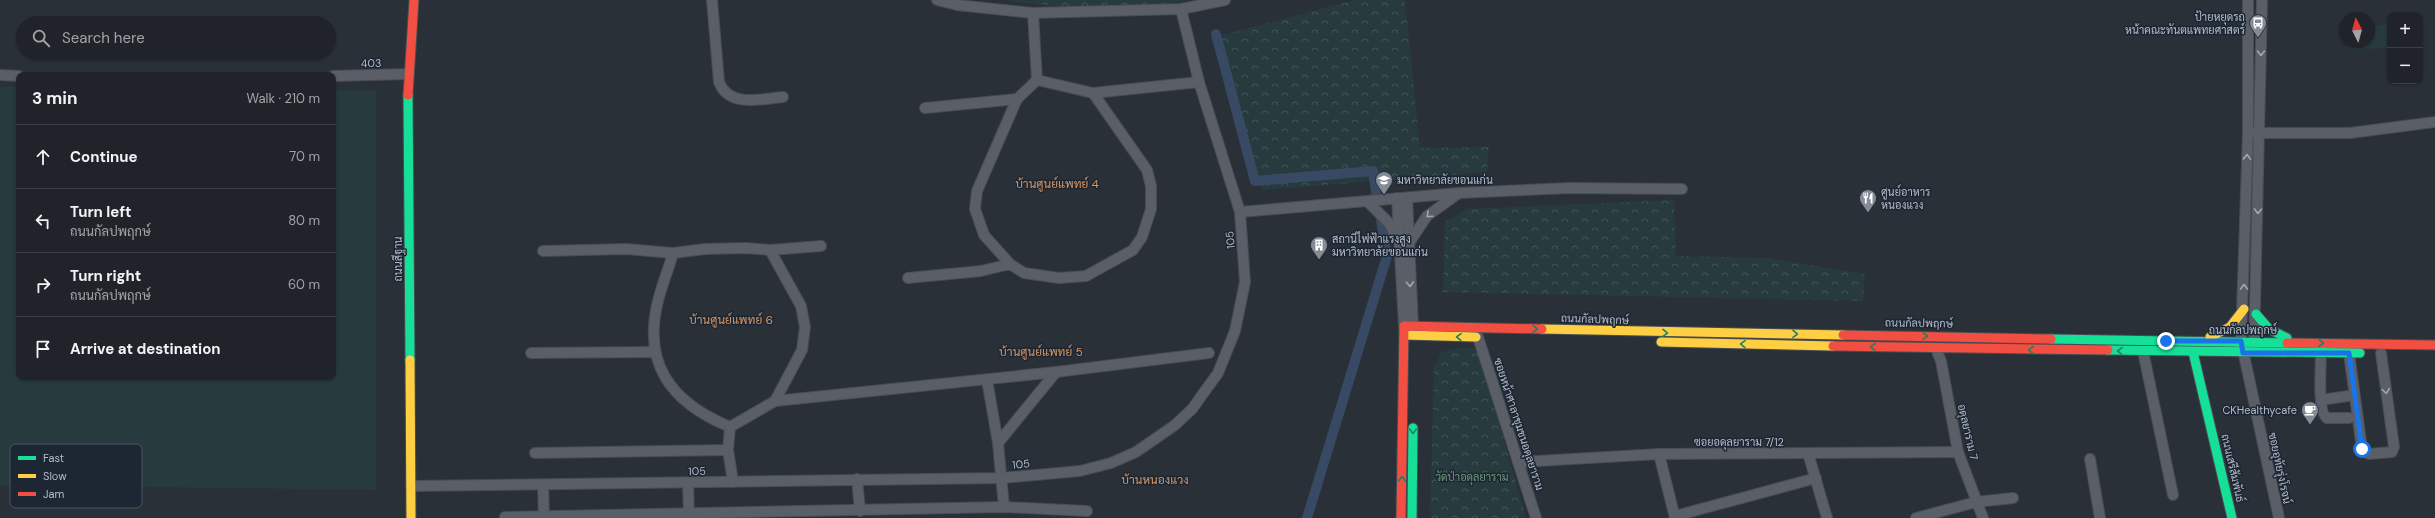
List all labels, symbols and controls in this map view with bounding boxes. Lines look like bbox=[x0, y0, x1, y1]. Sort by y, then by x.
place label: ป้ายหยุดรถ หน้าคณะทันตแพทยศาสตร์ bbox=[2125, 10, 2245, 37]
north arrow bbox=[2339, 12, 2375, 48]
map controls bbox=[2387, 12, 2423, 84]
button: + bbox=[2387, 12, 2423, 48]
bus stop icon: ป้ายหยุดรถ หน้าคณะทันตแพทยศาสตร์ bbox=[2248, 13, 2268, 38]
search box bbox=[16, 16, 336, 60]
icon: search bbox=[30, 27, 52, 49]
text: Search here bbox=[62, 28, 145, 48]
button: − bbox=[2387, 48, 2423, 84]
one-way arrow bbox=[2257, 50, 2265, 56]
street label: 403 bbox=[361, 56, 381, 70]
text: 3 min bbox=[32, 87, 77, 109]
text: Walk · 210 m bbox=[247, 90, 320, 107]
icon: ahead bbox=[32, 146, 54, 168]
text: Continue bbox=[70, 147, 138, 167]
text: 70 m bbox=[289, 148, 320, 165]
one-way arrow bbox=[2243, 154, 2251, 160]
school or university icon: มหาวิทยาลัยขอนแก่น bbox=[1374, 170, 1394, 195]
place label: มหาวิทยาลัยขอนแก่น bbox=[1397, 173, 1493, 187]
district label: บ้านศูนย์แพทย์ 4 bbox=[1015, 176, 1099, 192]
place label: ศูนย์อาหาร หนองแวง bbox=[1881, 184, 1930, 212]
restaurant icon: ศูนย์อาหาร หนองแวง bbox=[1858, 188, 1878, 213]
text: Turn left bbox=[70, 202, 131, 222]
one-way arrow bbox=[2254, 208, 2263, 214]
icon: left bbox=[32, 210, 54, 232]
one-way arrow bbox=[1426, 210, 1434, 218]
text: 80 m bbox=[288, 212, 320, 229]
text: ถนนกัลปพฤกษ์ bbox=[70, 223, 151, 240]
street label: 105 bbox=[1222, 230, 1238, 249]
place label: สถานีไฟฟ้าแรงสูง มหาวิทยาลัยขอนแก่น bbox=[1332, 231, 1428, 259]
building icon: สถานีไฟฟ้าแรงสูง มหาวิทยาลัยขอนแก่น bbox=[1309, 235, 1329, 260]
street label: ถนนสีฐาน bbox=[390, 236, 406, 282]
text: Turn right bbox=[70, 266, 141, 286]
icon: right bbox=[32, 274, 54, 296]
text: 60 m bbox=[288, 276, 320, 293]
one-way arrow bbox=[1406, 281, 1415, 287]
one-way arrow bbox=[2240, 284, 2248, 290]
text: ถนนกัลปพฤกษ์ bbox=[70, 287, 151, 304]
street label: ถนนกัลปพฤกษ์ bbox=[1561, 310, 1630, 327]
district label: บ้านศูนย์แพทย์ 6 bbox=[689, 312, 773, 328]
street label: ถนนกัลปพฤกษ์ bbox=[1885, 314, 1954, 331]
street label: ถนนกัลปพฤกษ์ bbox=[2209, 322, 2278, 337]
one-way arrow bbox=[1532, 325, 1538, 334]
one-way arrow bbox=[1662, 328, 1668, 337]
one-way arrow bbox=[1792, 330, 1798, 338]
one-way arrow bbox=[1922, 331, 1928, 340]
route end bbox=[2157, 332, 2175, 350]
one-way arrow bbox=[1456, 333, 1462, 341]
icon: arrive bbox=[32, 338, 54, 360]
one-way arrow bbox=[2318, 338, 2324, 347]
text: Arrive at destination bbox=[70, 339, 221, 359]
one-way arrow bbox=[1740, 340, 1746, 348]
one-way arrow bbox=[1870, 343, 1876, 352]
district label: บ้านศูนย์แพทย์ 5 bbox=[999, 344, 1083, 360]
one-way arrow bbox=[2028, 346, 2034, 354]
one-way arrow bbox=[2117, 347, 2123, 355]
street label: ซอยหน้าศาลาชุมชนอดุลยาราม bbox=[1489, 356, 1547, 492]
one-way arrow bbox=[2381, 388, 2390, 395]
cafe icon: CKHealthycafe bbox=[2300, 400, 2320, 425]
street label: อดุลยาราม 7 bbox=[1953, 403, 1981, 462]
place label: CKHealthycafe bbox=[2222, 403, 2297, 417]
one-way arrow bbox=[1409, 428, 1417, 434]
street label: ซอยอุทัยรุ่งโรจน์ bbox=[2264, 431, 2295, 505]
street label: ถนนเสรีสัมพันธ์ bbox=[2218, 432, 2249, 503]
street label: ซอยอดุลยาราม 7/12 bbox=[1694, 435, 1784, 451]
route start bbox=[2353, 440, 2371, 458]
legend bbox=[10, 444, 142, 508]
text: Fast bbox=[43, 451, 64, 465]
street label: 105 bbox=[1012, 456, 1031, 472]
street label: 105 bbox=[688, 464, 706, 478]
text: Slow bbox=[43, 469, 67, 483]
park label: วัดป่าอดุลยาราม bbox=[1435, 470, 1509, 486]
district label: บ้านหนองแวง bbox=[1121, 472, 1189, 488]
one-way arrow bbox=[1398, 476, 1406, 482]
text: Jam bbox=[43, 487, 64, 501]

